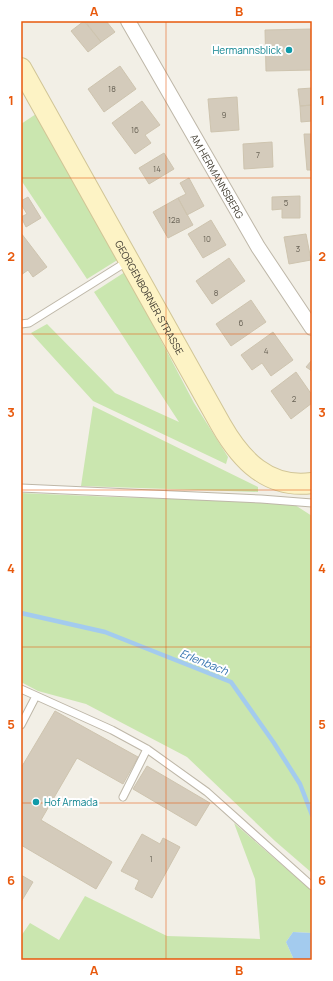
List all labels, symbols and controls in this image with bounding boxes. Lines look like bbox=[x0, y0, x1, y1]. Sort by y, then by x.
text: A bbox=[90, 2, 99, 20]
text: B bbox=[235, 2, 243, 20]
place label: Hermannsblick bbox=[212, 43, 282, 57]
marker: Hermannsblick bbox=[284, 45, 294, 55]
house number: 18 bbox=[108, 83, 116, 94]
text: 1 bbox=[8, 91, 14, 109]
text: 1 bbox=[319, 91, 325, 109]
house number: 9 bbox=[222, 109, 227, 120]
house number: 16 bbox=[131, 124, 139, 135]
street label: AM HERMANNSBERG bbox=[187, 131, 247, 221]
house number: 7 bbox=[256, 149, 260, 160]
house number: 14 bbox=[153, 163, 161, 174]
house number: 5 bbox=[284, 197, 289, 208]
house number: 12a bbox=[168, 214, 180, 225]
house number: 10 bbox=[203, 233, 211, 244]
street label: GEORGENBORNER STRASSE bbox=[112, 238, 187, 357]
house number: 3 bbox=[296, 243, 300, 254]
text: 2 bbox=[7, 247, 15, 265]
text: 2 bbox=[318, 247, 326, 265]
house number: 8 bbox=[214, 287, 219, 298]
house number: 6 bbox=[239, 317, 244, 328]
house number: 4 bbox=[264, 345, 269, 356]
house number: 2 bbox=[292, 393, 297, 404]
text: 3 bbox=[7, 403, 15, 421]
text: 3 bbox=[318, 403, 326, 421]
text: 4 bbox=[7, 559, 15, 577]
text: 4 bbox=[318, 559, 326, 577]
water label: Erlenbach bbox=[178, 645, 231, 678]
text: 5 bbox=[7, 715, 15, 733]
text: 5 bbox=[318, 715, 326, 733]
place label: Hof Armada bbox=[44, 795, 98, 809]
marker: Hof Armada bbox=[31, 797, 41, 807]
house number: 1 bbox=[149, 853, 153, 864]
text: 6 bbox=[7, 871, 15, 889]
text: 6 bbox=[318, 871, 326, 889]
text: A bbox=[90, 961, 99, 979]
text: B bbox=[235, 961, 243, 979]

